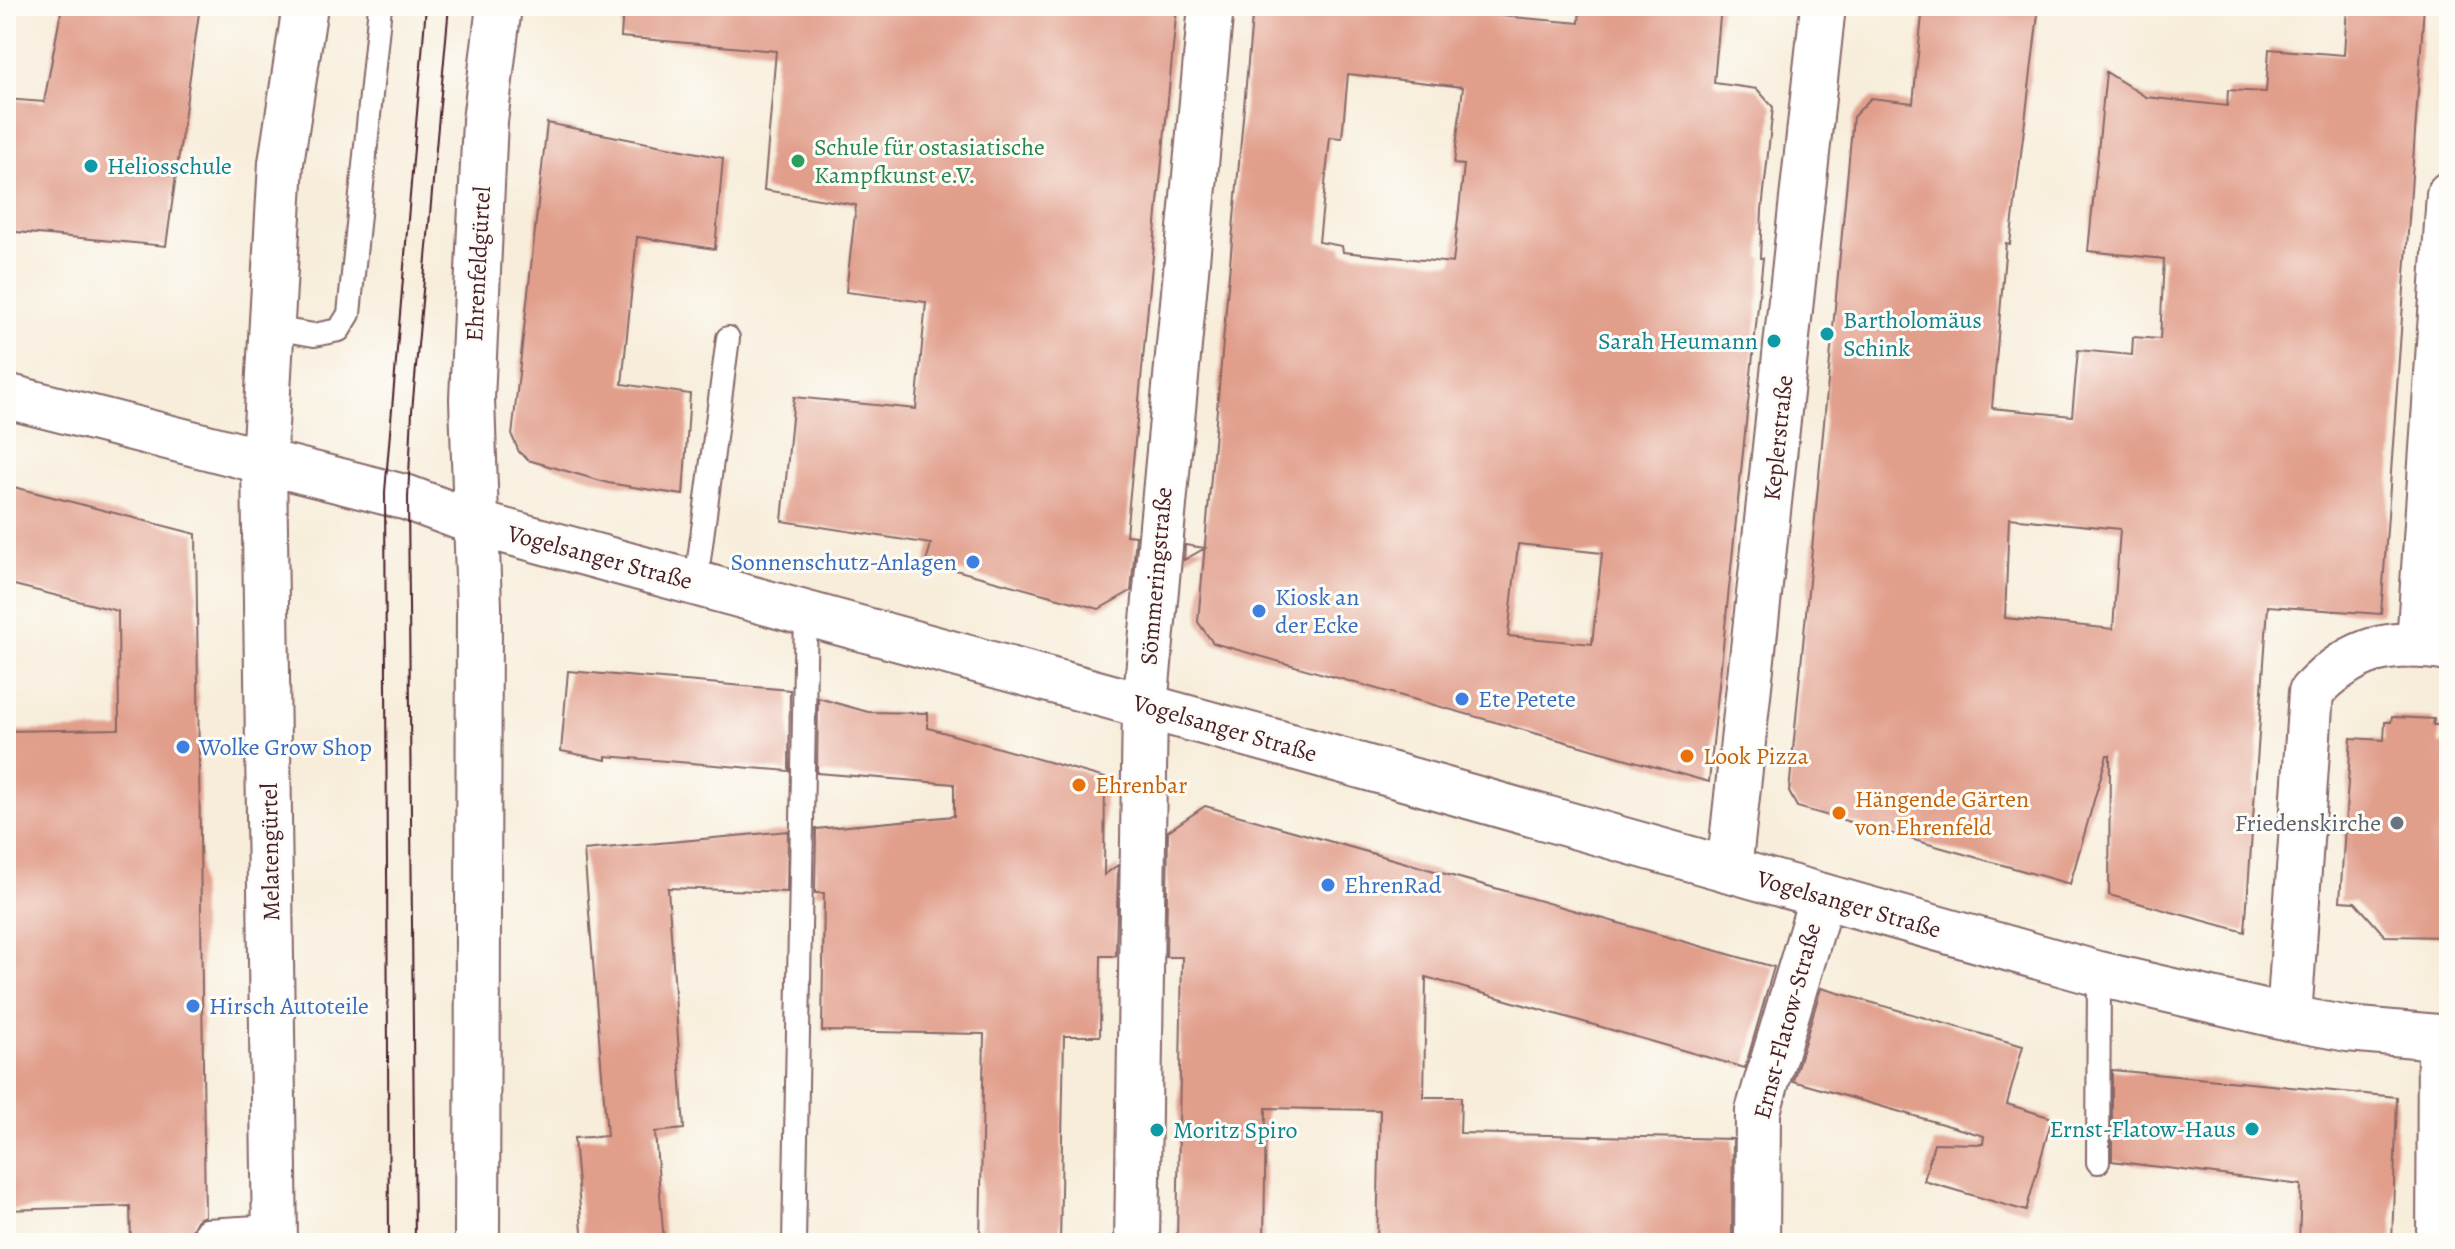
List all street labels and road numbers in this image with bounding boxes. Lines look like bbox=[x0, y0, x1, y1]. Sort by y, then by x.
street label: Ehrenfeldgürtel bbox=[458, 185, 498, 343]
street label: Keplerstraße bbox=[1755, 374, 1801, 502]
street label: Sömmeringstraße bbox=[1132, 486, 1180, 666]
street label: Vogelsanger Straße bbox=[503, 517, 696, 597]
street label: Vogelsanger Straße bbox=[1128, 686, 1321, 770]
street label: Melatengürtel bbox=[253, 782, 287, 921]
street label: Vogelsanger Straße bbox=[1752, 862, 1945, 946]
street label: Ernst-Flatow-Straße bbox=[1745, 919, 1829, 1123]

